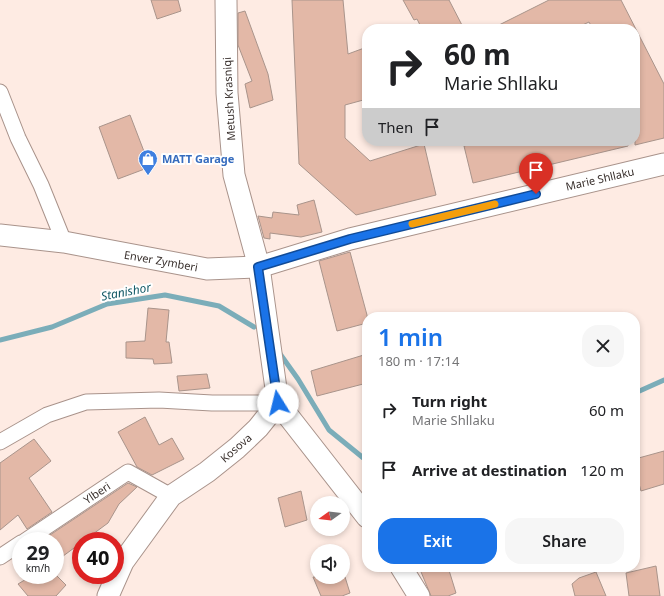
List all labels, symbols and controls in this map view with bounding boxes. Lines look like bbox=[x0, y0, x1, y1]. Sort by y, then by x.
text: 60 m bbox=[444, 35, 511, 73]
icon: right bbox=[378, 40, 430, 92]
street label: Metush Krasniqi bbox=[219, 57, 238, 141]
text: Marie Shllaku bbox=[444, 71, 558, 95]
icon: arrive bbox=[421, 116, 443, 138]
text: Then bbox=[378, 117, 413, 137]
shop icon: MATT Garage bbox=[137, 148, 159, 176]
place label: MATT Garage bbox=[162, 151, 235, 166]
pin bbox=[519, 153, 553, 194]
icon: arrive bbox=[525, 159, 547, 181]
street label: Marie Shllaku bbox=[564, 163, 636, 194]
street label: Enver Zymberi bbox=[123, 247, 199, 274]
water label: Stanishor bbox=[99, 278, 154, 305]
text: 1 min bbox=[378, 320, 443, 353]
button: close bbox=[582, 325, 624, 367]
text: 180 m · 17:14 bbox=[378, 352, 459, 370]
position arrow bbox=[257, 382, 299, 424]
text: Turn right bbox=[412, 391, 487, 411]
icon: right bbox=[378, 399, 400, 421]
text: 60 m bbox=[589, 400, 624, 420]
text: Marie Shllaku bbox=[412, 411, 495, 429]
street label: Kosova bbox=[217, 430, 255, 465]
icon: arrive bbox=[378, 459, 400, 481]
text: Arrive at destination bbox=[412, 460, 567, 480]
text: 120 m bbox=[580, 460, 624, 480]
street label: Ylberi bbox=[80, 478, 113, 507]
north arrow bbox=[310, 496, 350, 536]
map controls bbox=[310, 496, 350, 584]
button: Exit bbox=[378, 518, 497, 564]
button: Share bbox=[505, 518, 624, 564]
speed limit sign: 40 bbox=[72, 532, 124, 584]
text: 29 bbox=[27, 539, 49, 566]
button: sound bbox=[310, 544, 350, 584]
text: km/h bbox=[26, 561, 50, 575]

